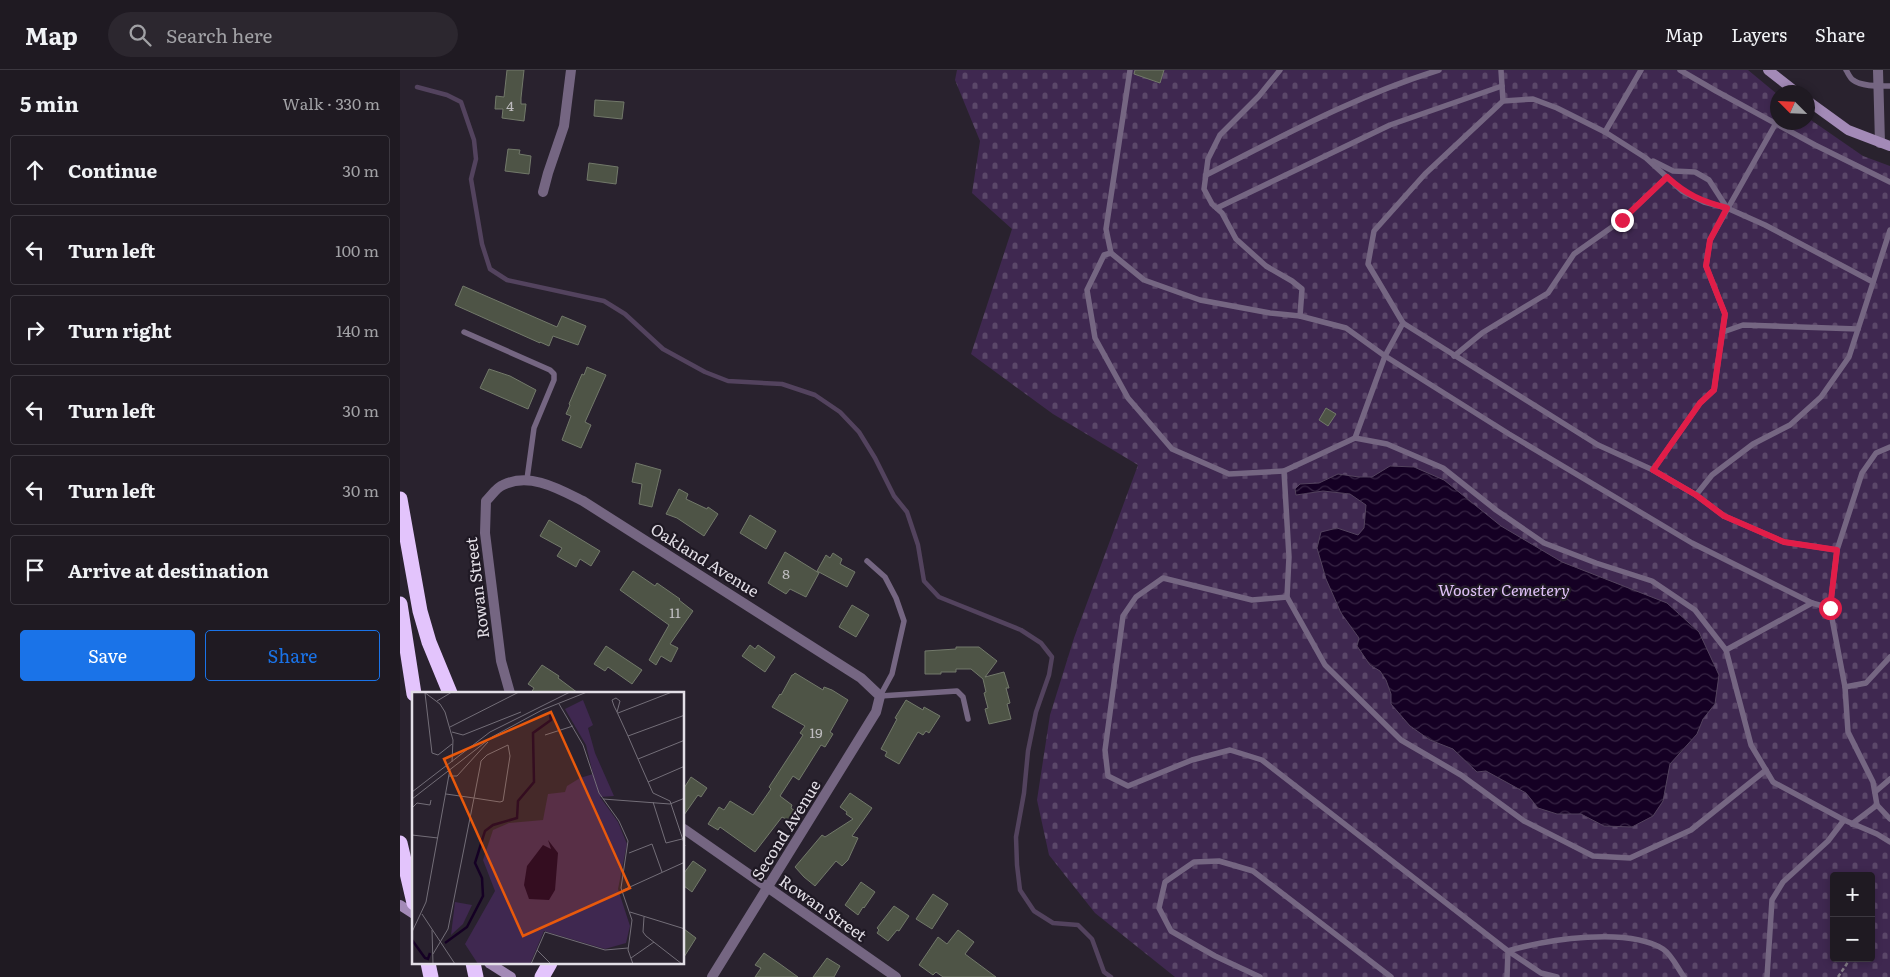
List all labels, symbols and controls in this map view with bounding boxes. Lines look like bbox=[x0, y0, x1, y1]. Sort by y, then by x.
search box bbox=[108, 12, 458, 57]
text: Map bbox=[25, 17, 78, 52]
icon: search bbox=[126, 21, 154, 49]
text: Search here bbox=[166, 21, 272, 49]
text: Map bbox=[1665, 21, 1703, 48]
text: Layers bbox=[1731, 21, 1787, 48]
text: Share bbox=[1815, 21, 1865, 48]
north arrow bbox=[1770, 85, 1815, 130]
text: 5 min bbox=[20, 87, 79, 118]
text: Walk · 330 m bbox=[282, 91, 380, 115]
house number: 4 bbox=[506, 95, 514, 115]
icon: ahead bbox=[21, 156, 49, 184]
text: Continue bbox=[68, 156, 157, 184]
text: 30 m bbox=[342, 158, 379, 182]
route end bbox=[1611, 209, 1634, 232]
icon: left bbox=[21, 236, 49, 264]
text: Turn left bbox=[68, 236, 155, 264]
text: 100 m bbox=[335, 238, 379, 262]
icon: right bbox=[21, 316, 49, 344]
text: Turn right bbox=[68, 316, 172, 344]
text: 140 m bbox=[336, 318, 379, 342]
icon: left bbox=[21, 396, 49, 424]
text: Turn left bbox=[68, 396, 155, 424]
text: 30 m bbox=[342, 398, 379, 422]
icon: left bbox=[21, 476, 49, 504]
text: Turn left bbox=[68, 476, 155, 504]
text: 30 m bbox=[342, 478, 379, 502]
street label: Oakland Avenue bbox=[647, 516, 764, 602]
street label: Rowan Street bbox=[458, 536, 494, 640]
icon: arrive bbox=[21, 556, 49, 584]
text: Arrive at destination bbox=[68, 556, 269, 584]
house number: 8 bbox=[782, 563, 790, 583]
park label: Wooster Cemetery bbox=[1438, 577, 1570, 601]
route start bbox=[1819, 597, 1842, 620]
house number: 11 bbox=[669, 602, 681, 622]
button: Save bbox=[20, 630, 195, 681]
button: Share bbox=[205, 630, 380, 681]
inset map bbox=[412, 692, 685, 964]
house number: 19 bbox=[809, 722, 823, 742]
street label: Second Avenue bbox=[745, 774, 826, 884]
street label: Rowan Street bbox=[775, 868, 873, 947]
map controls bbox=[1830, 872, 1875, 962]
button: + bbox=[1830, 872, 1875, 917]
button: − bbox=[1830, 917, 1875, 962]

